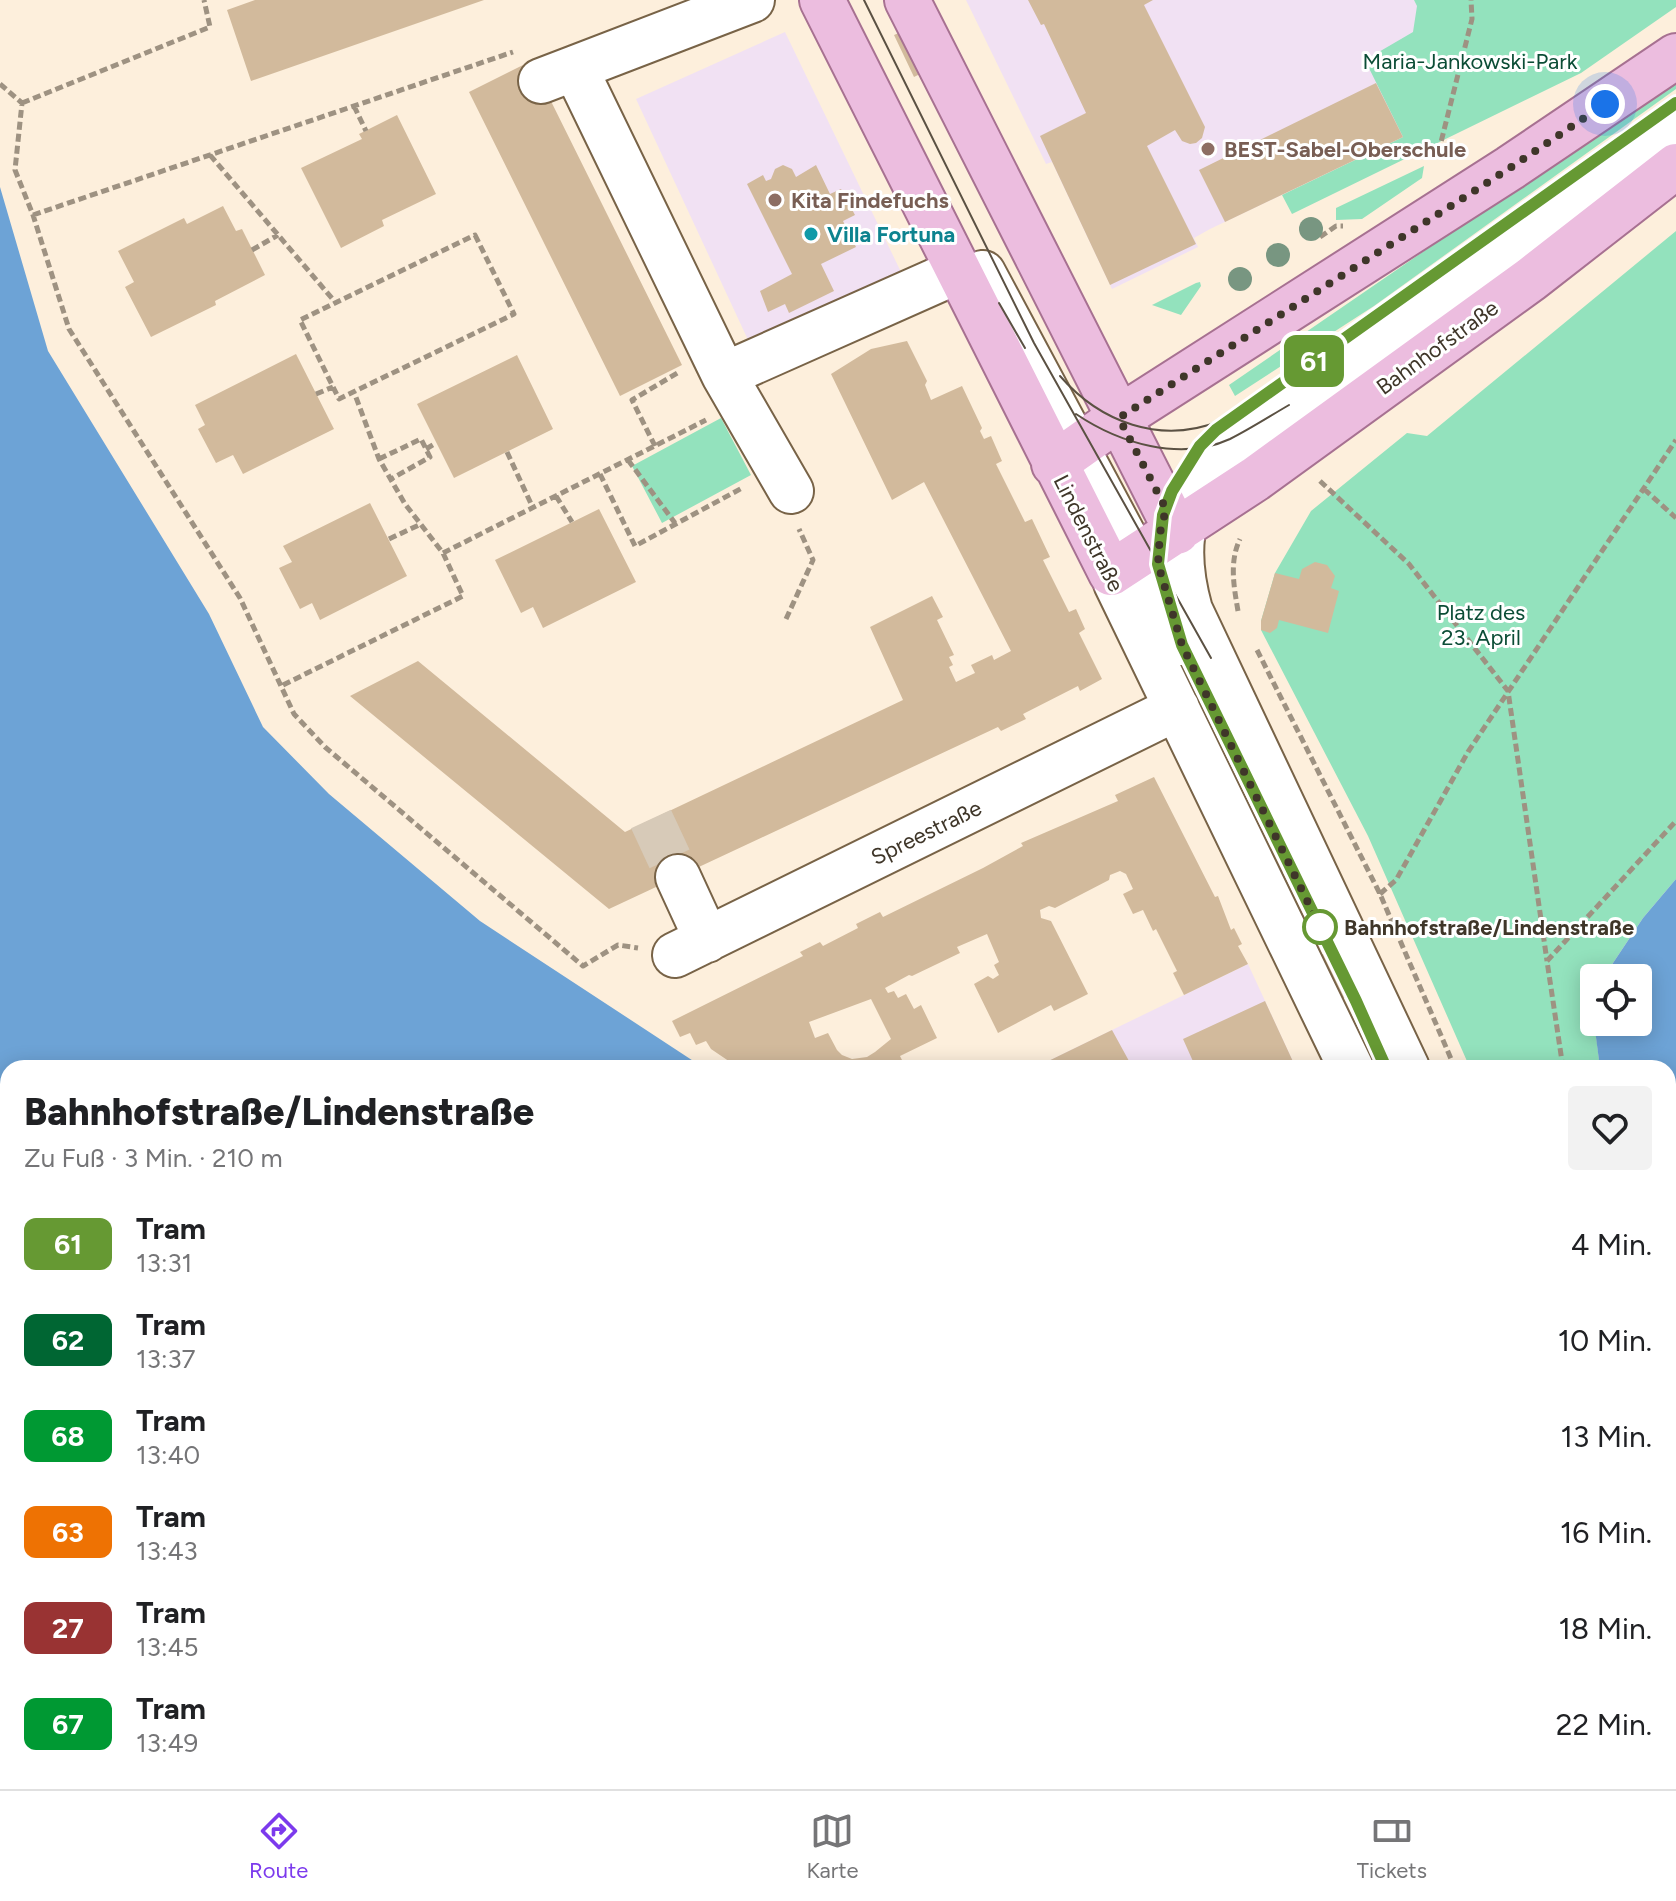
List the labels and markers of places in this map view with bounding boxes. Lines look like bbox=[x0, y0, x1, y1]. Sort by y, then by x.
place label: BEST-Sabel-Oberschule bbox=[1224, 136, 1466, 163]
marker: BEST-Sabel-Oberschule bbox=[1199, 140, 1217, 158]
place label: Kita Findefuchs bbox=[791, 187, 949, 214]
marker: Kita Findefuchs bbox=[766, 191, 784, 209]
place label: Villa Fortuna bbox=[827, 221, 955, 248]
marker: Villa Fortuna bbox=[802, 225, 820, 243]
marker: Bahnhofstraße/Lindenstraße bbox=[1303, 910, 1337, 944]
place label: Bahnhofstraße/Lindenstraße bbox=[1344, 914, 1634, 941]

